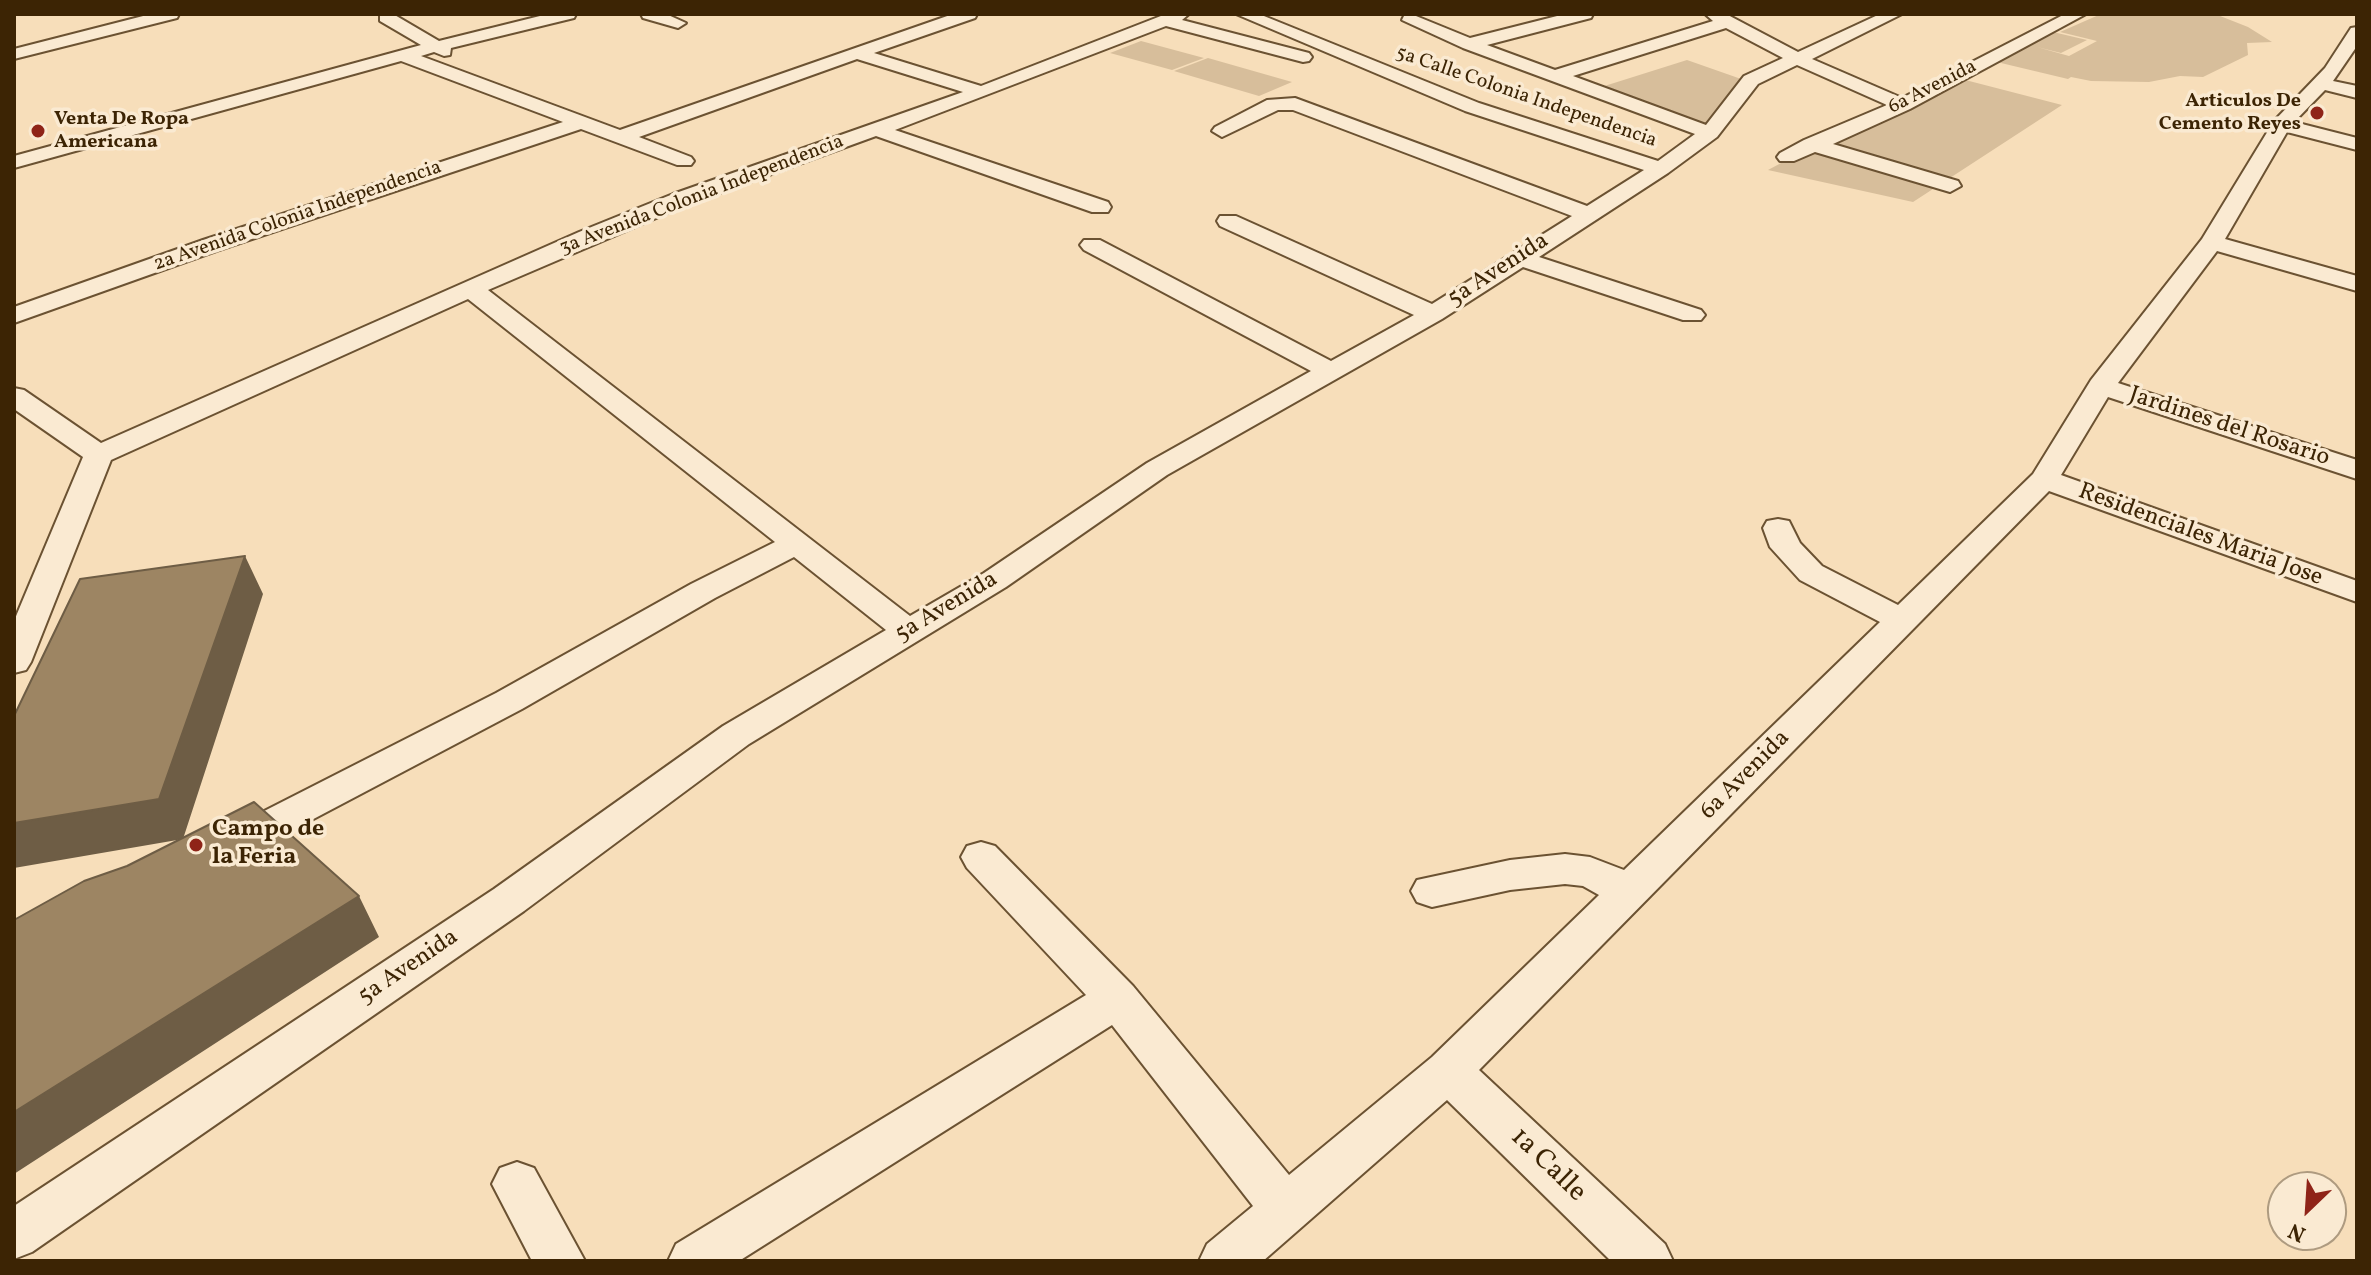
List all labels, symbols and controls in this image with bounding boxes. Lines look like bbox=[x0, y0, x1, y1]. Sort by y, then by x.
street label: 5a Calle Colonia Independencia bbox=[1392, 42, 1660, 154]
street label: 6a Avenida bbox=[1885, 56, 1981, 120]
place label: Articulos De Cemento Reyes bbox=[2159, 90, 2301, 137]
marker: Articulos De Cemento Reyes bbox=[2308, 104, 2326, 122]
place label: Venta De Ropa Americana bbox=[54, 108, 189, 155]
marker: Venta De Ropa Americana bbox=[29, 122, 47, 140]
street label: 3a Avenida Colonia Independencia bbox=[557, 131, 847, 261]
street label: 2a Avenida Colonia Independencia bbox=[151, 156, 445, 278]
street label: 5a Avenida bbox=[1443, 228, 1555, 314]
street label: Jardines del Rosario bbox=[2125, 382, 2333, 474]
street label: Residenciales Maria Jose bbox=[2074, 478, 2326, 594]
street label: 5a Avenida bbox=[890, 566, 1004, 650]
street label: 6a Avenida bbox=[1695, 725, 1797, 827]
place label: Campo de la Feria bbox=[212, 817, 324, 873]
marker: Campo de la Feria bbox=[187, 836, 205, 854]
street label: 5a Avenida bbox=[353, 924, 465, 1012]
street label: 1a Calle bbox=[1502, 1122, 1592, 1210]
north arrow bbox=[2267, 1171, 2347, 1251]
text: N bbox=[2284, 1214, 2311, 1249]

